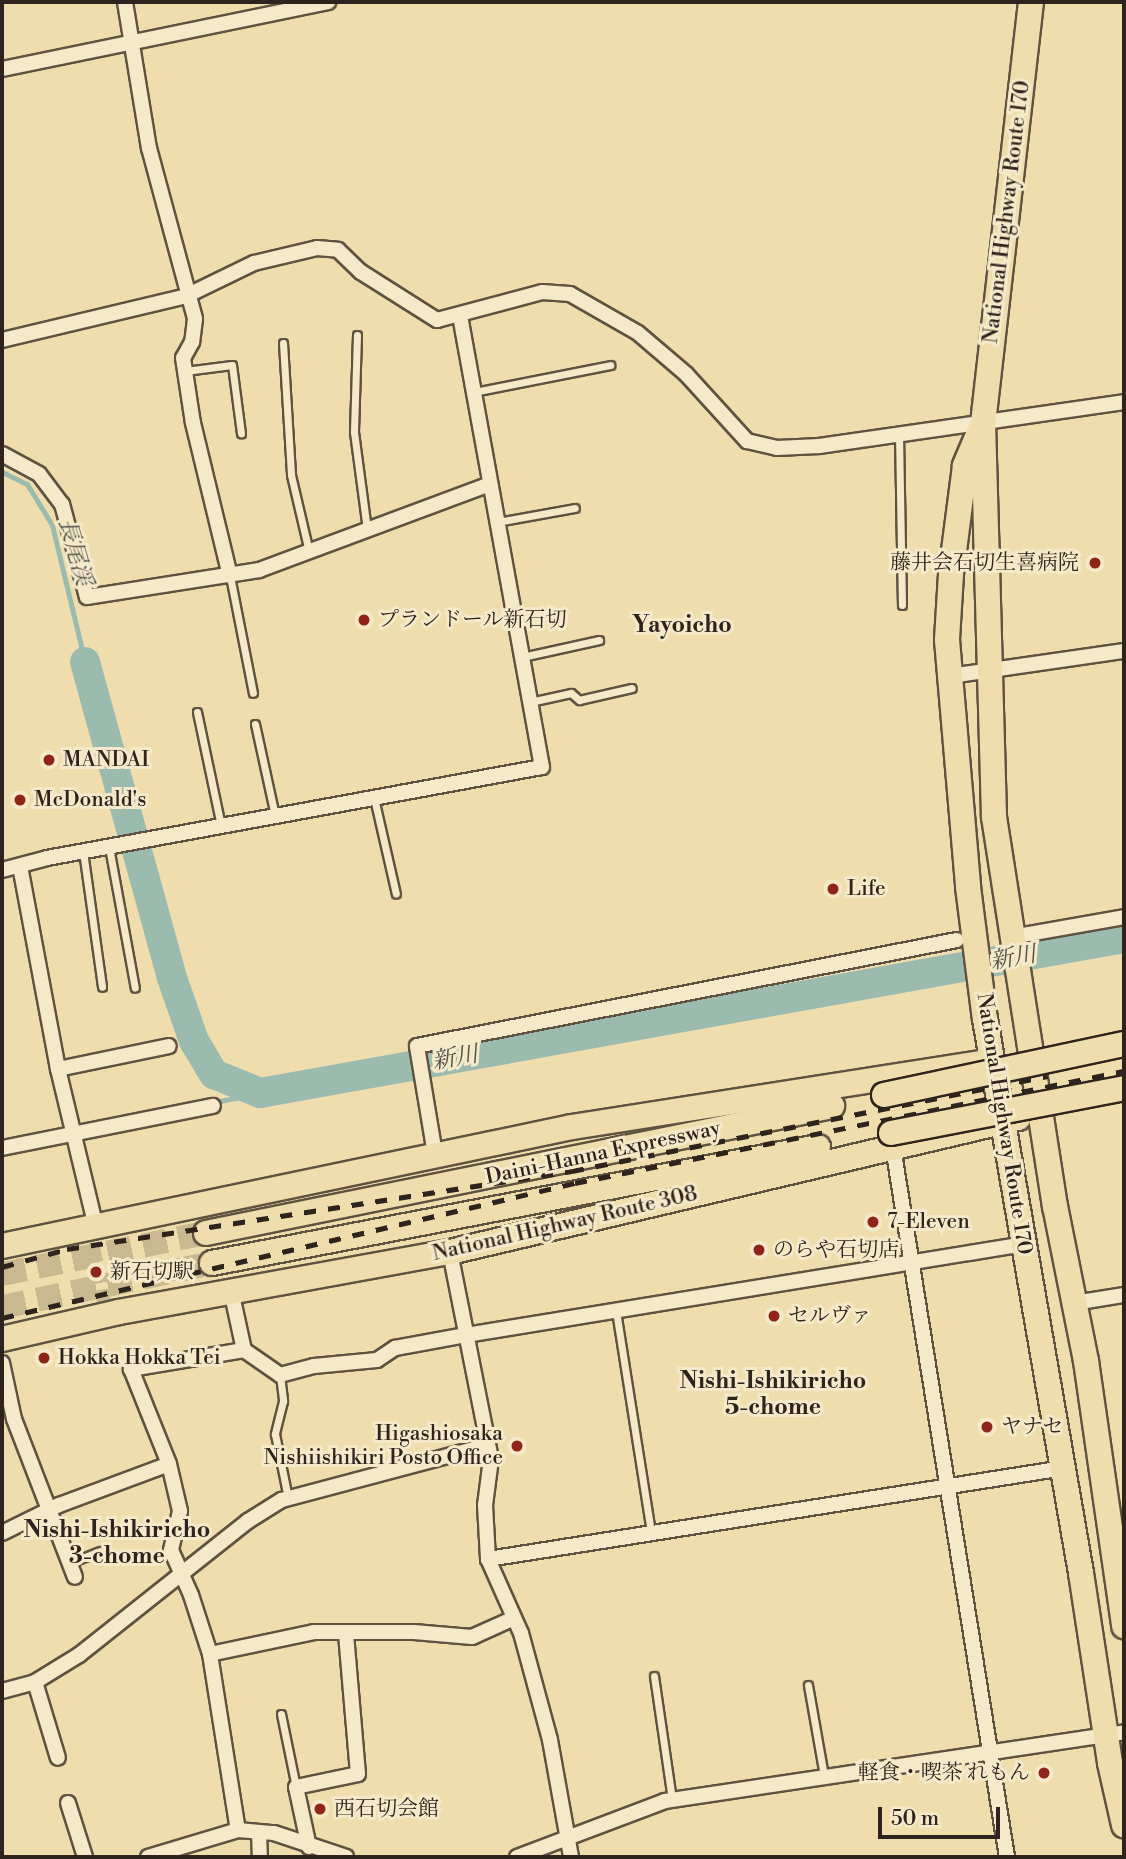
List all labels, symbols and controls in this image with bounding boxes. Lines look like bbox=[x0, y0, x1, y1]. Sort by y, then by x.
street label: National Highway Route 170 bbox=[978, 79, 1036, 345]
water label: 長尾渓 bbox=[52, 515, 98, 589]
place label: 藤井会石切生喜病院 bbox=[890, 550, 1079, 576]
marker: 藤井会石切生喜病院 bbox=[1085, 553, 1105, 573]
place label: プランドール新石切 bbox=[378, 607, 567, 633]
district label: Yayoicho bbox=[632, 611, 732, 639]
marker: プランドール新石切 bbox=[356, 612, 372, 628]
place label: MANDAI bbox=[63, 747, 149, 773]
marker: MANDAI bbox=[41, 752, 57, 768]
place label: McDonald's bbox=[34, 787, 146, 813]
marker: McDonald's bbox=[12, 792, 28, 808]
place label: Life bbox=[847, 876, 886, 902]
marker: Life bbox=[825, 881, 841, 897]
water label: 新川 bbox=[988, 940, 1038, 976]
street label: National Highway Route 170 bbox=[971, 991, 1037, 1257]
water label: 新川 bbox=[430, 1040, 480, 1076]
street label: Daini-Hanna Expressway bbox=[483, 1116, 723, 1190]
street label: National Highway Route 308 bbox=[430, 1181, 700, 1267]
place label: 7-Eleven bbox=[887, 1209, 970, 1235]
marker: 7-Eleven bbox=[865, 1214, 881, 1230]
place label: のらや石切店 bbox=[773, 1237, 899, 1263]
marker: のらや石切店 bbox=[751, 1242, 767, 1258]
place label: 新石切駅 bbox=[110, 1259, 194, 1285]
marker: 新石切駅 bbox=[88, 1264, 104, 1280]
place label: セルヴァ bbox=[788, 1303, 872, 1329]
marker: セルヴァ bbox=[766, 1308, 782, 1324]
place label: Hokka Hokka Tei bbox=[58, 1345, 221, 1371]
marker: Hokka Hokka Tei bbox=[36, 1350, 52, 1366]
district label: Nishi-Ishikiricho 5-chome bbox=[680, 1367, 866, 1421]
place label: ヤナセ bbox=[1001, 1414, 1064, 1440]
marker: ヤナセ bbox=[979, 1419, 995, 1435]
place label: Higashiosaka Nishiishikiri Posto Office bbox=[264, 1421, 503, 1471]
marker: Higashiosaka Nishiishikiri Posto Office bbox=[509, 1438, 525, 1454]
district label: Nishi-Ishikiricho 3-chome bbox=[24, 1516, 210, 1570]
place label: 軽食・喫茶 れもん bbox=[858, 1760, 1030, 1786]
marker: 軽食・喫茶 れもん bbox=[1036, 1765, 1052, 1781]
scale bar bbox=[881, 1792, 1004, 1836]
place label: 西石切会館 bbox=[334, 1796, 439, 1822]
marker: 西石切会館 bbox=[312, 1801, 328, 1817]
text: 50 m bbox=[891, 1806, 939, 1832]

